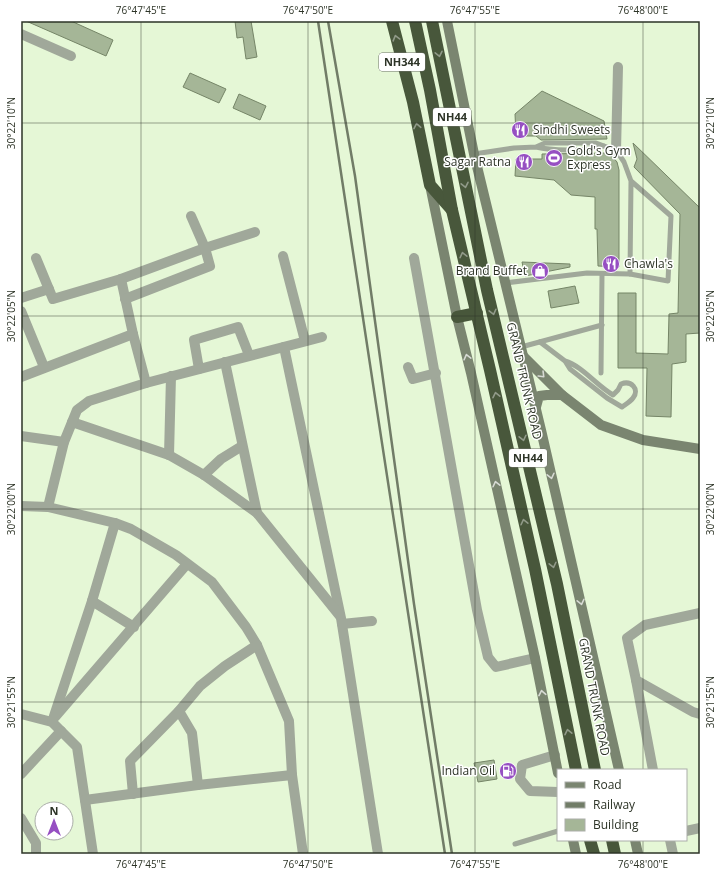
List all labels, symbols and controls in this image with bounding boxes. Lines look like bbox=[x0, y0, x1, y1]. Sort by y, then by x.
text: 76°47'45"E bbox=[116, 3, 166, 17]
text: 76°47'50"E bbox=[283, 3, 333, 17]
text: 76°47'55"E bbox=[450, 3, 500, 17]
text: 76°48'00"E bbox=[618, 3, 668, 17]
one-way arrow bbox=[392, 34, 401, 41]
one-way arrow bbox=[434, 51, 442, 57]
road number: NH344 bbox=[379, 53, 425, 71]
text: 30°22'10"N bbox=[4, 97, 18, 149]
text: 30°22'10"N bbox=[703, 97, 717, 149]
road number: NH44 bbox=[433, 108, 471, 126]
restaurant icon: Sindhi Sweets bbox=[510, 120, 530, 140]
place label: Sindhi Sweets bbox=[533, 121, 610, 138]
one-way arrow bbox=[414, 123, 422, 129]
place label: Gold's Gym Express bbox=[567, 142, 631, 173]
sports icon: Gold's Gym Express bbox=[544, 148, 564, 168]
restaurant icon: Sagar Ratna bbox=[514, 152, 534, 172]
place label: Sagar Ratna bbox=[444, 153, 511, 170]
one-way arrow bbox=[461, 182, 469, 188]
one-way arrow bbox=[459, 252, 468, 259]
restaurant icon: Chawla's bbox=[601, 254, 621, 274]
place label: Chawla's bbox=[624, 255, 673, 272]
shop icon: Brand Buffet bbox=[530, 261, 550, 281]
place label: Brand Buffet bbox=[456, 262, 527, 279]
text: 30°22'05"N bbox=[4, 290, 18, 342]
text: 30°22'05"N bbox=[703, 290, 717, 342]
one-way arrow bbox=[488, 309, 496, 315]
street label: GRAND TRUNK ROAD bbox=[503, 321, 546, 441]
one-way arrow bbox=[464, 354, 472, 361]
one-way arrow bbox=[537, 371, 545, 378]
one-way arrow bbox=[492, 392, 500, 399]
one-way arrow bbox=[518, 434, 527, 441]
road number: NH44 bbox=[509, 449, 547, 467]
one-way arrow bbox=[547, 473, 555, 479]
one-way arrow bbox=[493, 481, 501, 487]
text: 30°22'00"N bbox=[4, 483, 18, 535]
text: 30°22'00"N bbox=[703, 483, 717, 535]
one-way arrow bbox=[521, 519, 529, 525]
one-way arrow bbox=[548, 562, 556, 568]
one-way arrow bbox=[576, 599, 584, 606]
street label: GRAND TRUNK ROAD bbox=[575, 636, 614, 757]
text: 30°21'55"N bbox=[4, 676, 18, 728]
text: 30°21'55"N bbox=[703, 676, 717, 728]
one-way arrow bbox=[538, 690, 547, 696]
one-way arrow bbox=[564, 729, 572, 735]
fuel station icon: Indian Oil bbox=[498, 761, 518, 781]
place label: Indian Oil bbox=[441, 762, 495, 779]
legend bbox=[557, 769, 687, 841]
text: Road bbox=[593, 776, 622, 793]
text: Railway bbox=[593, 796, 636, 813]
north arrow bbox=[34, 801, 74, 841]
text: N bbox=[50, 803, 58, 818]
text: Building bbox=[593, 816, 639, 833]
text: 76°47'45"E bbox=[116, 857, 166, 871]
text: 76°47'50"E bbox=[283, 857, 333, 871]
text: 76°47'55"E bbox=[450, 857, 500, 871]
text: 76°48'00"E bbox=[618, 857, 668, 871]

